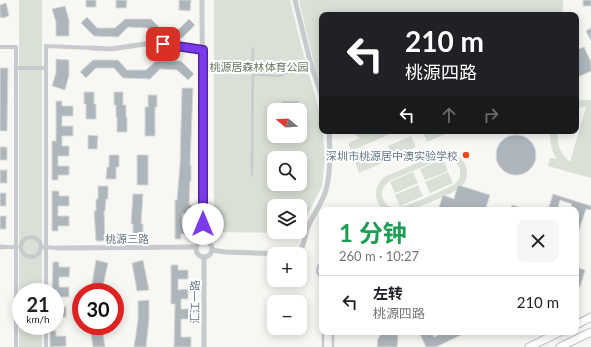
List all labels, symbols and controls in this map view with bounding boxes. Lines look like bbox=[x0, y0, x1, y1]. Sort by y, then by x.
text: 210 m bbox=[405, 24, 484, 58]
pin bbox=[146, 27, 180, 61]
icon: left bbox=[339, 28, 391, 80]
icon: arrive bbox=[152, 33, 174, 55]
park label: 桃源居森林体育公园 bbox=[210, 60, 309, 73]
text: 桃源四路 bbox=[405, 61, 477, 83]
north arrow bbox=[267, 103, 307, 143]
map controls bbox=[267, 103, 307, 335]
icon: left bbox=[396, 104, 418, 126]
icon: ahead bbox=[438, 104, 460, 126]
icon: right bbox=[480, 104, 502, 126]
place label: 深圳市桃源居中澳实验学校 bbox=[326, 149, 458, 162]
marker: 深圳市桃源居中澳实验学校 bbox=[461, 150, 471, 160]
button: search bbox=[267, 151, 307, 191]
button: layers bbox=[267, 199, 307, 239]
position arrow bbox=[182, 203, 224, 245]
text: 1 分钟 bbox=[339, 218, 407, 247]
button: close bbox=[517, 220, 559, 262]
street label: 桃源三路 bbox=[105, 232, 149, 245]
button: + bbox=[267, 247, 307, 287]
text: 260 m · 10:27 bbox=[339, 248, 419, 264]
street label: 汇江一路 bbox=[188, 280, 201, 324]
speed limit sign: 30 bbox=[72, 283, 124, 335]
text: 左转 bbox=[373, 284, 403, 302]
icon: left bbox=[339, 291, 361, 313]
text: 21 bbox=[26, 292, 50, 316]
text: 210 m bbox=[517, 293, 559, 311]
button: − bbox=[267, 295, 307, 335]
text: 桃源四路 bbox=[373, 305, 425, 321]
text: km/h bbox=[26, 313, 50, 325]

